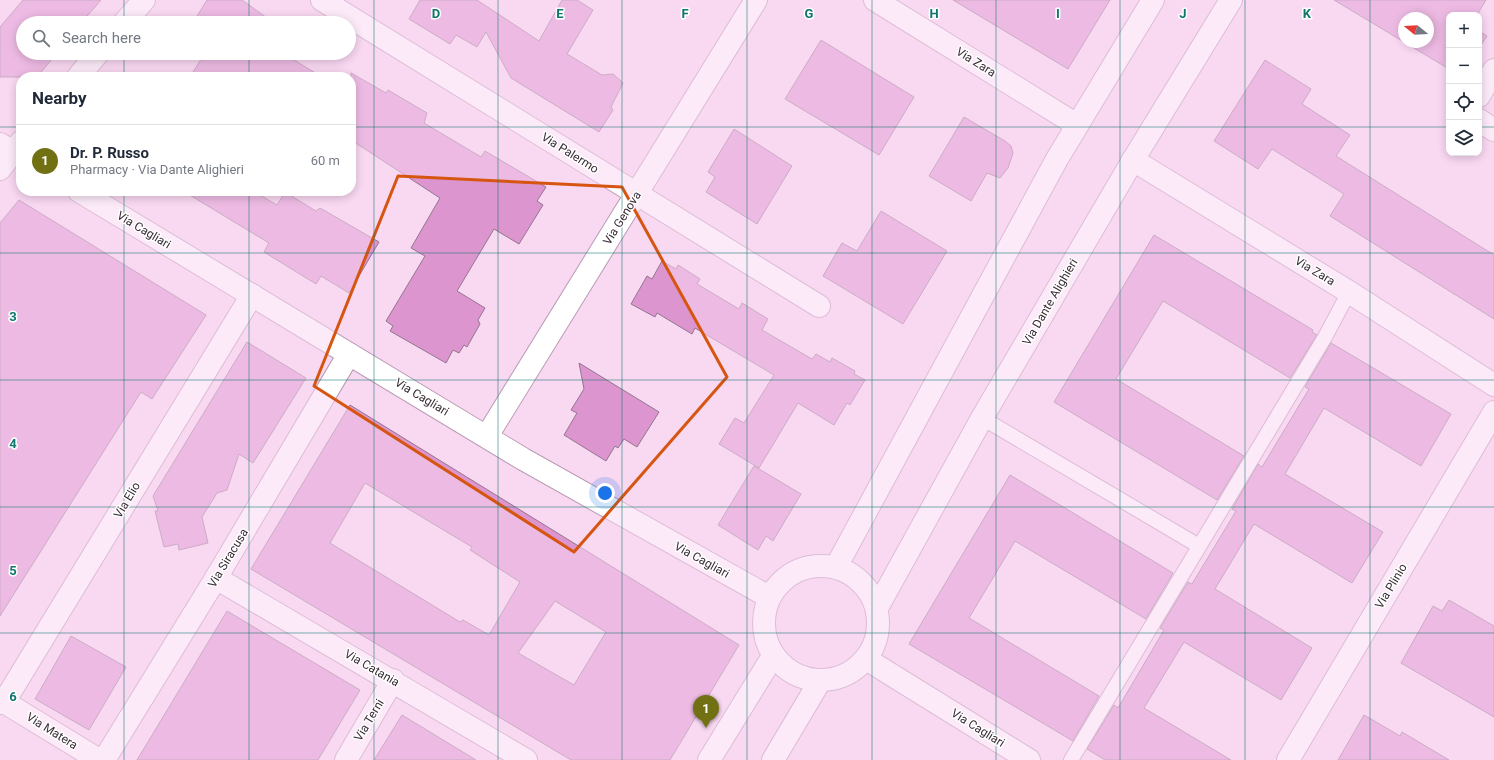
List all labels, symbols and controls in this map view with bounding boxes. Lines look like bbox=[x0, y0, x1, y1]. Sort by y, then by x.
text: D bbox=[432, 6, 440, 21]
text: E bbox=[556, 6, 564, 21]
text: F bbox=[681, 6, 689, 21]
text: G bbox=[805, 6, 814, 21]
text: H bbox=[929, 6, 939, 21]
text: I bbox=[1056, 6, 1060, 21]
text: J bbox=[1179, 6, 1187, 21]
text: K bbox=[1303, 6, 1312, 21]
north arrow bbox=[1398, 12, 1434, 48]
map controls bbox=[1446, 12, 1482, 156]
button: + bbox=[1446, 12, 1482, 48]
search box bbox=[16, 16, 356, 60]
icon: search bbox=[30, 27, 52, 49]
text: Search here bbox=[62, 29, 141, 47]
street label: Via Zara bbox=[954, 44, 998, 80]
button: − bbox=[1446, 48, 1482, 84]
button: locate bbox=[1446, 84, 1482, 120]
text: Nearby bbox=[32, 88, 87, 108]
button: layers bbox=[1446, 120, 1482, 156]
street label: Via Palermo bbox=[539, 130, 601, 176]
text: Dr. P. Russo bbox=[70, 144, 149, 162]
text: 1 bbox=[41, 153, 49, 168]
text: 60 m bbox=[311, 153, 340, 168]
text: Pharmacy · Via Dante Alighieri bbox=[70, 162, 244, 177]
street label: Via Genova bbox=[600, 189, 644, 247]
street label: Via Cagliari bbox=[114, 208, 174, 252]
street label: Via Zara bbox=[1292, 254, 1338, 288]
street label: Via Dante Alighieri bbox=[1020, 256, 1081, 348]
text: 3 bbox=[9, 309, 17, 324]
street label: Via Cagliari bbox=[392, 375, 452, 419]
text: 4 bbox=[9, 436, 17, 451]
street label: Via Elio bbox=[111, 479, 143, 521]
your location bbox=[595, 483, 615, 503]
street label: Via Siracusa bbox=[205, 526, 251, 590]
street label: Via Cagliari bbox=[672, 539, 732, 581]
street label: Via Plinio bbox=[1372, 561, 1410, 611]
text: 5 bbox=[9, 563, 17, 578]
street label: Via Catania bbox=[342, 647, 402, 689]
text: 6 bbox=[9, 689, 17, 704]
pin: 1 bbox=[693, 695, 719, 728]
street label: Via Terni bbox=[351, 696, 387, 743]
street label: Via Cagliari bbox=[949, 706, 1007, 750]
street label: Via Matera bbox=[24, 710, 80, 752]

